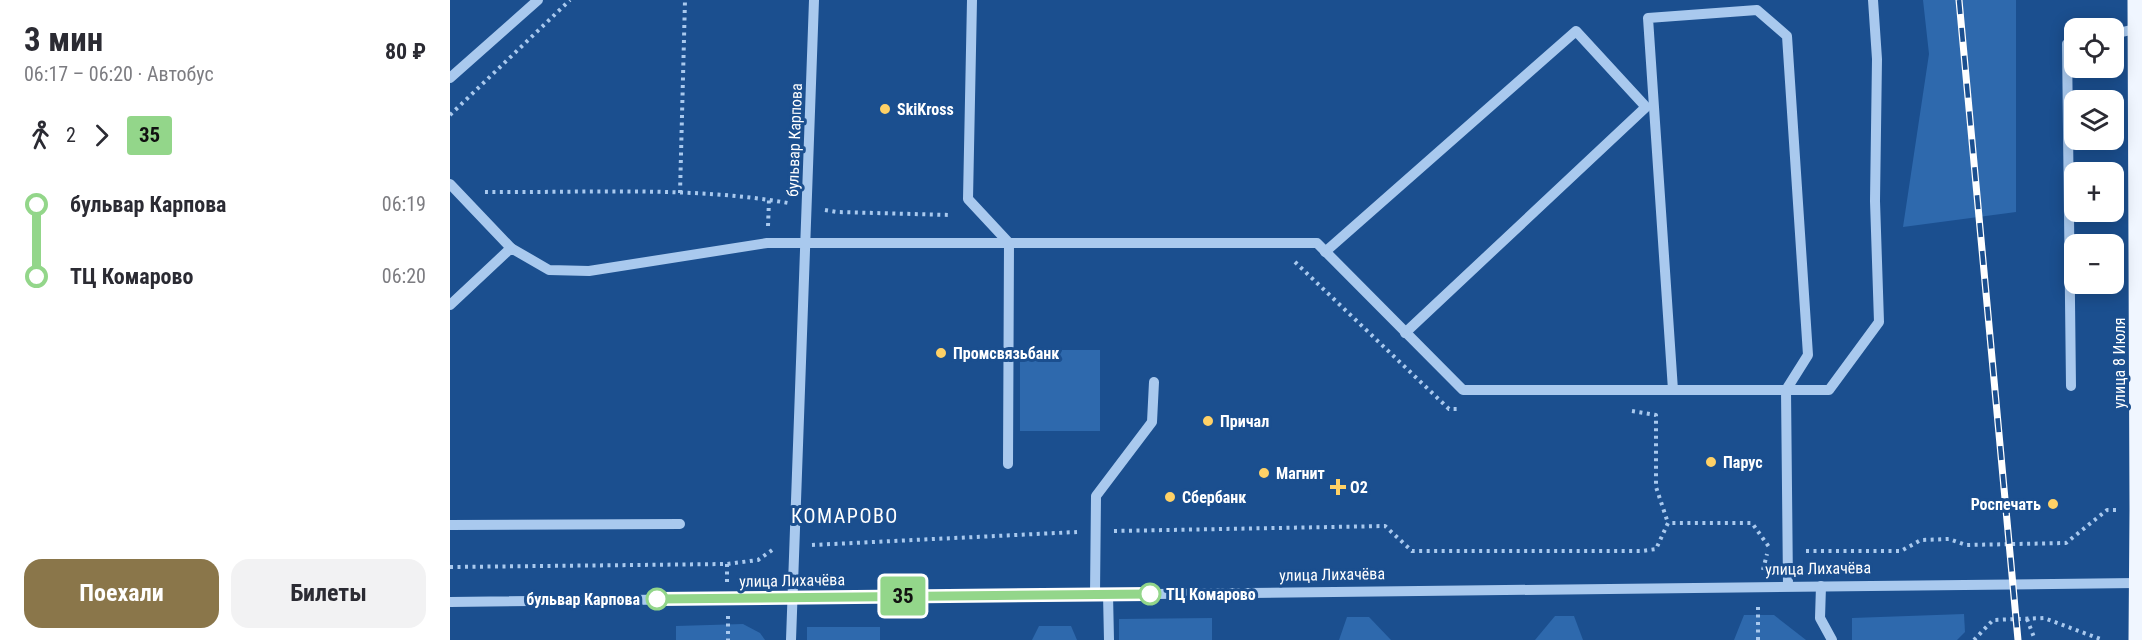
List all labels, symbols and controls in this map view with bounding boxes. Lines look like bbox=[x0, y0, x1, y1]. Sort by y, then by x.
map controls bbox=[2064, 18, 2124, 294]
button: locate bbox=[2064, 18, 2124, 78]
text: 3 мин bbox=[24, 20, 103, 59]
text: 80 ₽ bbox=[385, 39, 426, 64]
text: 06:17 – 06:20 · Автобус bbox=[24, 62, 214, 86]
street label: бульвар Карпова bbox=[783, 83, 806, 197]
button: layers bbox=[2064, 90, 2124, 150]
place label: SkiKross bbox=[897, 100, 954, 119]
marker: SkiKross bbox=[878, 102, 892, 116]
icon: walk bbox=[24, 119, 57, 152]
icon: forward bbox=[85, 119, 118, 152]
text: 2 bbox=[66, 123, 76, 147]
text: 35 bbox=[139, 123, 160, 147]
button: + bbox=[2064, 162, 2124, 222]
text: бульвар Карпова bbox=[70, 192, 226, 217]
text: 06:19 bbox=[382, 192, 426, 216]
button: − bbox=[2064, 234, 2124, 294]
text: ТЦ Комарово bbox=[70, 264, 193, 289]
text: 06:20 bbox=[382, 264, 426, 288]
street label: улица 8 Июля bbox=[2110, 318, 2129, 408]
place label: Промсвязьбанк bbox=[953, 344, 1059, 363]
marker: Промсвязьбанк bbox=[934, 346, 948, 360]
place label: Причал bbox=[1220, 412, 1269, 431]
marker: Причал bbox=[1201, 414, 1215, 428]
place label: Парус bbox=[1723, 453, 1763, 472]
marker: Парус bbox=[1704, 455, 1718, 469]
place label: Магнит bbox=[1276, 464, 1325, 483]
marker: Магнит bbox=[1257, 466, 1271, 480]
place label: O2 bbox=[1350, 478, 1368, 497]
marker: O2 bbox=[1331, 480, 1345, 494]
place label: Сбербанк bbox=[1182, 488, 1246, 507]
marker: Сбербанк bbox=[1163, 490, 1177, 504]
place label: Роспечать bbox=[1971, 495, 2041, 514]
marker: Роспечать bbox=[2046, 497, 2060, 511]
district label: КОМАРОВО bbox=[791, 504, 899, 528]
street label: улица Лихачёва bbox=[1765, 558, 1871, 579]
button: Поехали bbox=[24, 559, 219, 628]
button: Билеты bbox=[231, 559, 426, 628]
street label: улица Лихачёва bbox=[1279, 564, 1385, 585]
street label: улица Лихачёва bbox=[739, 570, 845, 591]
line badge: 35 bbox=[876, 576, 930, 616]
marker: ТЦ Комарово bbox=[1139, 583, 1161, 605]
text: 35 bbox=[892, 584, 914, 608]
place label: ТЦ Комарово bbox=[1166, 585, 1256, 604]
marker: бульвар Карпова bbox=[646, 588, 668, 610]
place label: бульвар Карпова bbox=[526, 590, 640, 609]

